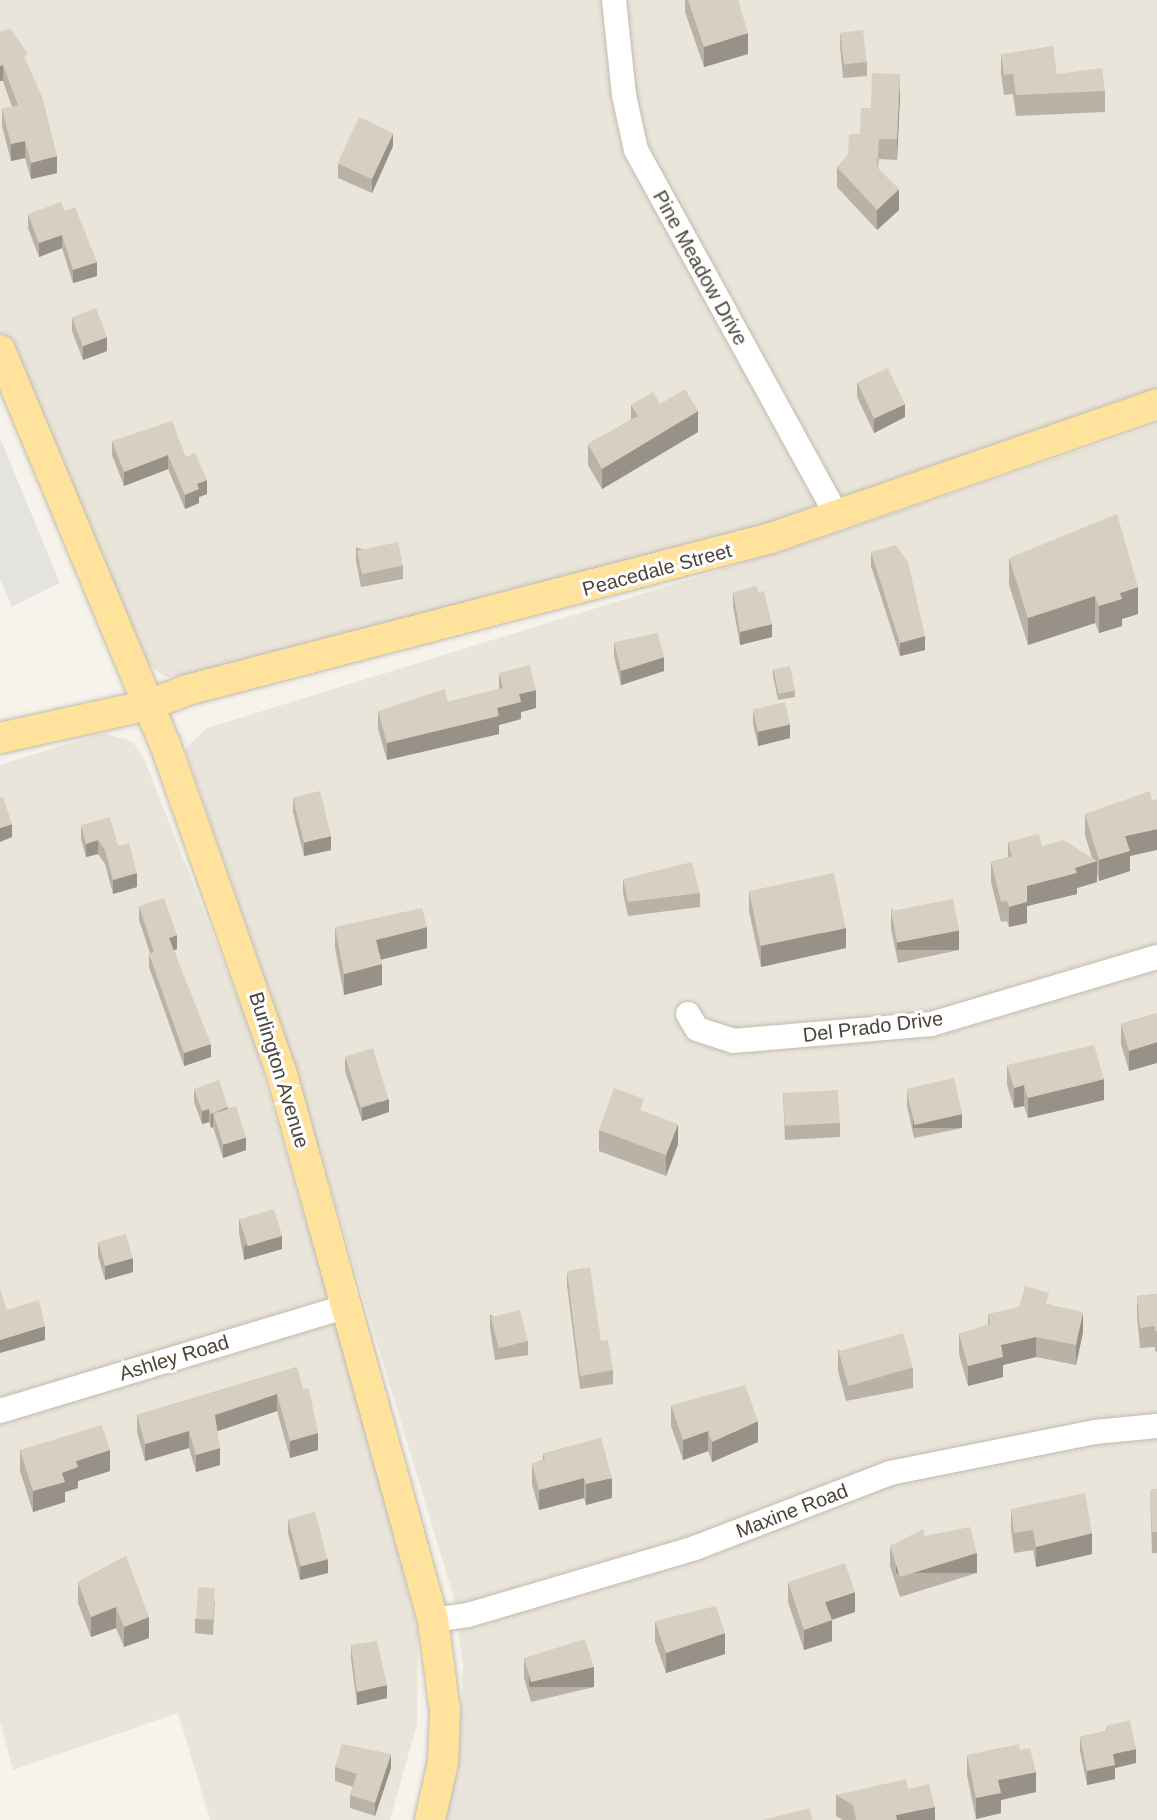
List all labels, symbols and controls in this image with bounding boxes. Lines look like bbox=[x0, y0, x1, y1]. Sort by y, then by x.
street label: Pine Meadow Drive bbox=[647, 186, 753, 350]
street label: Peacedale Street bbox=[580, 539, 734, 601]
street label: Burlington Avenue bbox=[244, 989, 314, 1151]
street label: Del Prado Drive bbox=[801, 1006, 945, 1048]
street label: Ashley Road bbox=[116, 1330, 232, 1386]
street label: Maxine Road bbox=[733, 1479, 851, 1543]

